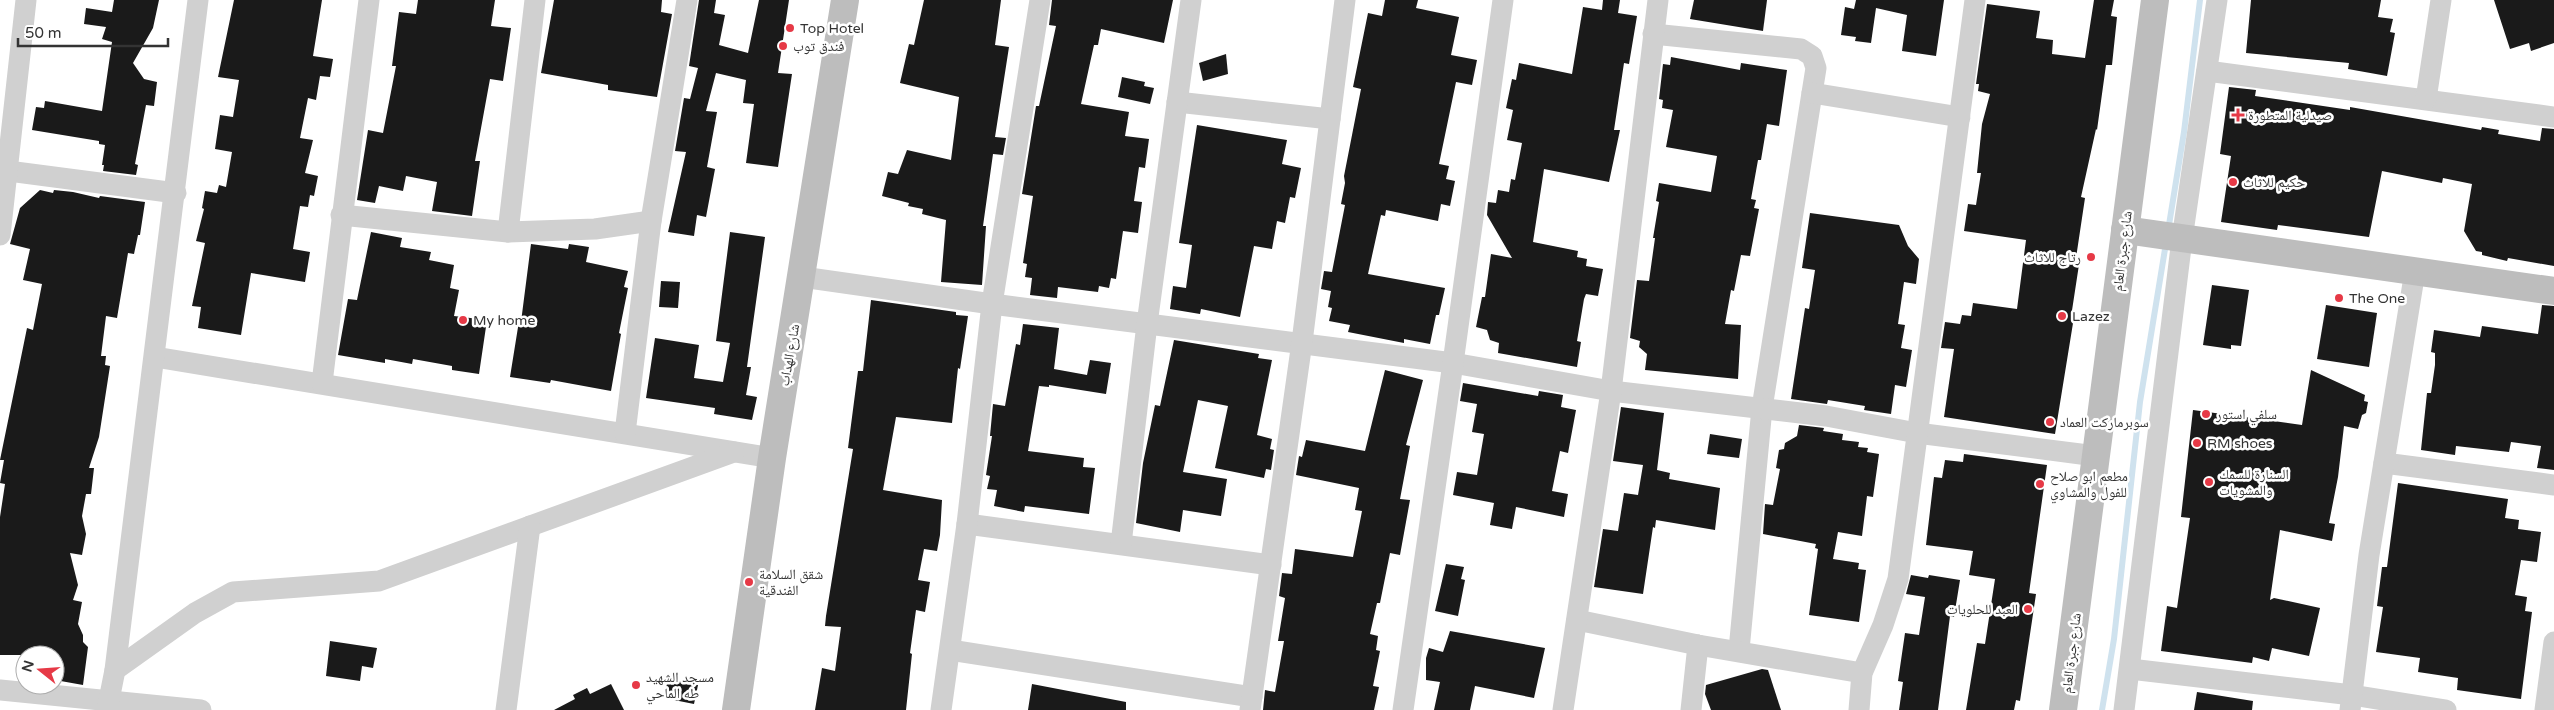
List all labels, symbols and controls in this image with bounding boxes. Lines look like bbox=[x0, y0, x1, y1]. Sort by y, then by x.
scale bar bbox=[18, 15, 168, 47]
place label: Top Hotel bbox=[800, 20, 864, 37]
marker: Top Hotel bbox=[784, 22, 796, 34]
text: 50 m bbox=[25, 24, 62, 42]
place label: فندق توب bbox=[793, 38, 845, 55]
marker: فندق توب bbox=[777, 40, 789, 52]
place label: صيدلية المتطورة bbox=[2248, 107, 2332, 124]
marker: صيدلية المتطورة bbox=[2232, 109, 2244, 121]
place label: حكيم للاثاث bbox=[2243, 174, 2305, 192]
marker: حكيم للاثاث bbox=[2227, 176, 2239, 188]
street label: شارع جبرة العام bbox=[2109, 210, 2137, 292]
place label: رتاج للاثاث bbox=[2024, 249, 2081, 267]
marker: رتاج للاثاث bbox=[2085, 251, 2097, 263]
place label: The One bbox=[2349, 290, 2405, 307]
marker: The One bbox=[2333, 292, 2345, 304]
place label: Lazez bbox=[2072, 308, 2110, 325]
marker: Lazez bbox=[2056, 310, 2068, 322]
place label: My home bbox=[473, 312, 535, 329]
marker: My home bbox=[457, 314, 469, 326]
street label: شارع الهداب bbox=[776, 323, 804, 388]
place label: سلفي استور bbox=[2215, 406, 2277, 426]
marker: سلفي استور bbox=[2200, 408, 2212, 420]
place label: سوبرماركت العماد bbox=[2060, 414, 2149, 431]
marker: سوبرماركت العماد bbox=[2044, 416, 2056, 428]
place label: RM shoes bbox=[2207, 435, 2273, 452]
marker: RM shoes bbox=[2191, 437, 2203, 449]
place label: السنارة للسمك والمشويات bbox=[2219, 466, 2289, 499]
place label: مطعم ابو صلاح للفول والمشاوي bbox=[2050, 468, 2128, 504]
marker: السنارة للسمك والمشويات bbox=[2203, 476, 2215, 488]
marker: مطعم ابو صلاح للفول والمشاوي bbox=[2034, 478, 2046, 490]
place label: شقق السلامة الفندقية bbox=[759, 566, 823, 599]
marker: شقق السلامة الفندقية bbox=[743, 576, 755, 588]
place label: العبد للحلويات bbox=[1947, 601, 2018, 618]
marker: العبد للحلويات bbox=[2022, 603, 2034, 615]
street label: شارع جبرة العام bbox=[2058, 612, 2086, 694]
north arrow bbox=[15, 645, 65, 695]
text: N bbox=[18, 658, 38, 674]
place label: مسجد الشهيد طه الماحي bbox=[646, 669, 714, 705]
marker: مسجد الشهيد طه الماحي bbox=[630, 679, 642, 691]

